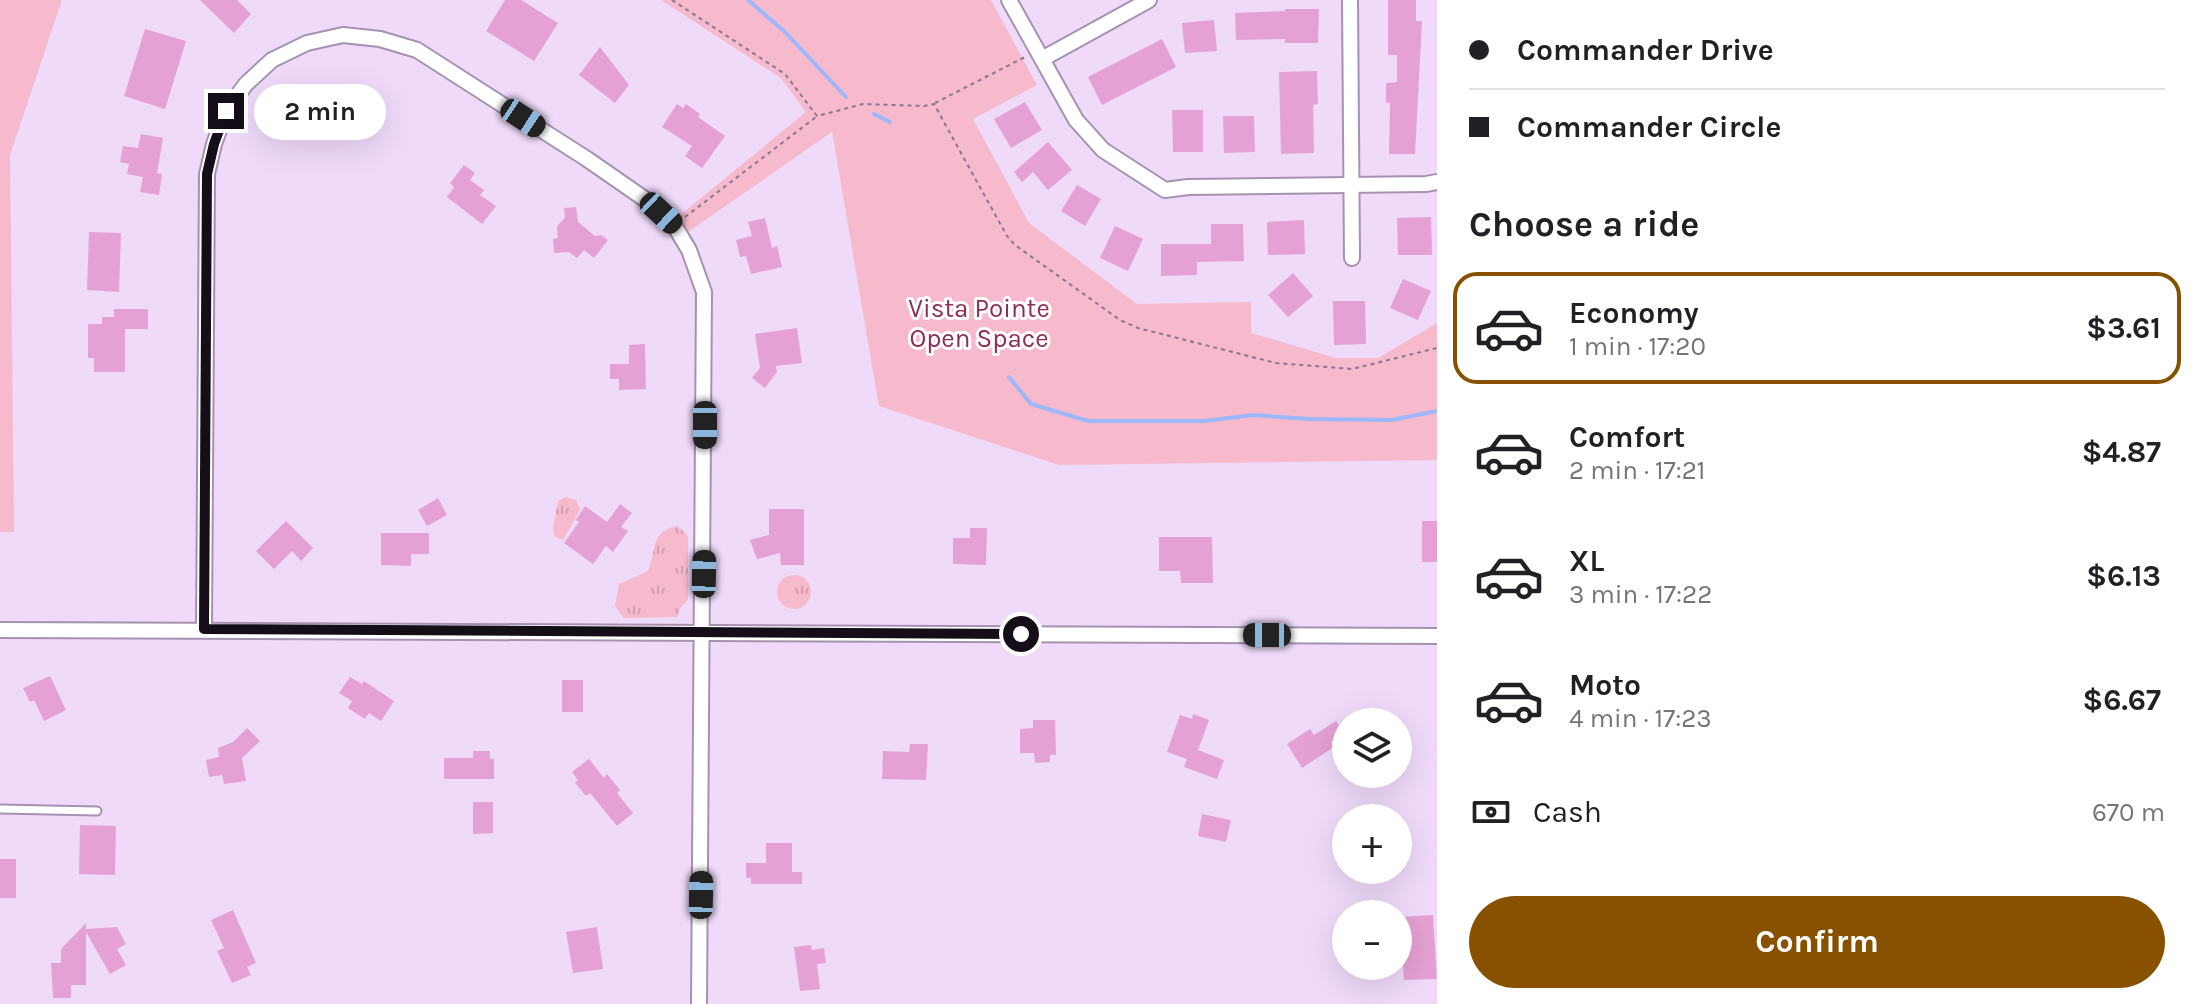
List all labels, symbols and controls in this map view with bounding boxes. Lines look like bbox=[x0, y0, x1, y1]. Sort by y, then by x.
text: Commander Drive bbox=[1517, 32, 1774, 68]
callout: 2 min bbox=[254, 83, 386, 139]
route end bbox=[208, 93, 244, 129]
car bbox=[496, 95, 550, 141]
text: 2 min bbox=[284, 96, 356, 127]
text: Commander Circle bbox=[1517, 109, 1781, 145]
car bbox=[635, 188, 687, 238]
text: Choose a ride bbox=[1469, 203, 1699, 245]
icon: car bbox=[1473, 292, 1545, 364]
park label: Vista Pointe Open Space bbox=[908, 293, 1050, 354]
text: Economy bbox=[1569, 295, 1699, 331]
text: $3.61 bbox=[2086, 310, 2161, 346]
text: 1 min · 17:20 bbox=[1569, 331, 1706, 362]
car bbox=[693, 401, 717, 449]
icon: car bbox=[1473, 416, 1545, 488]
text: Comfort bbox=[1569, 419, 1685, 455]
text: $4.87 bbox=[2082, 434, 2161, 470]
text: 2 min · 17:21 bbox=[1569, 455, 1705, 486]
icon: car bbox=[1473, 540, 1545, 612]
text: XL bbox=[1569, 543, 1604, 579]
car bbox=[692, 550, 716, 598]
text: $6.13 bbox=[2086, 558, 2161, 594]
text: 3 min · 17:22 bbox=[1569, 579, 1712, 610]
route start bbox=[1003, 616, 1039, 652]
car bbox=[1243, 623, 1291, 647]
icon: car bbox=[1473, 664, 1545, 736]
text: Moto bbox=[1569, 667, 1641, 703]
text: $6.67 bbox=[2083, 682, 2161, 718]
text: 4 min · 17:23 bbox=[1569, 703, 1712, 734]
map controls bbox=[1332, 708, 1412, 980]
button: layers bbox=[1332, 708, 1412, 788]
icon: cash bbox=[1469, 790, 1513, 834]
text: Cash bbox=[1533, 794, 1602, 830]
text: 670 m bbox=[2092, 797, 2165, 828]
button: + bbox=[1332, 804, 1412, 884]
car bbox=[689, 871, 713, 919]
button: Confirm bbox=[1469, 896, 2165, 988]
button: − bbox=[1332, 900, 1412, 980]

